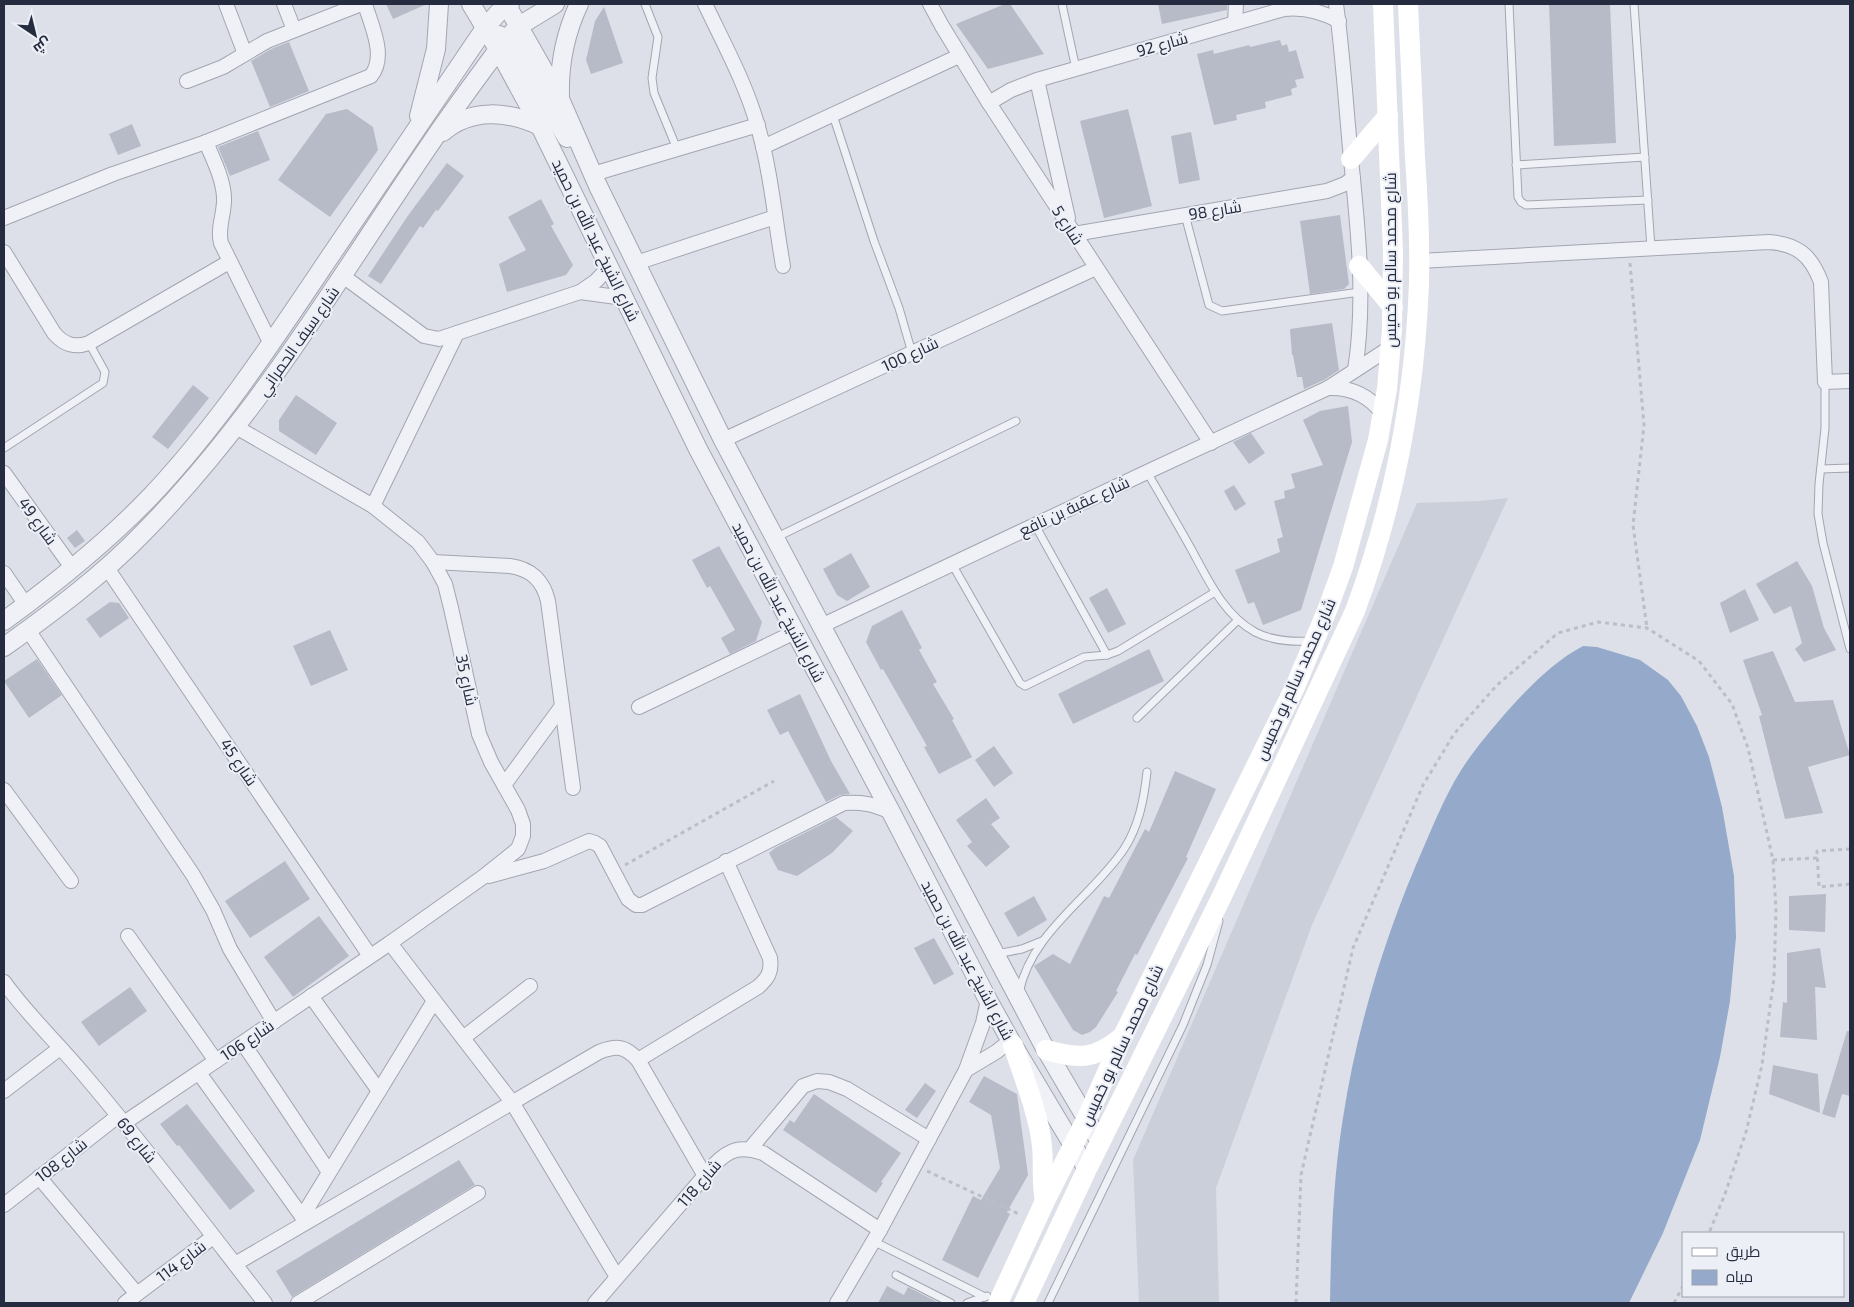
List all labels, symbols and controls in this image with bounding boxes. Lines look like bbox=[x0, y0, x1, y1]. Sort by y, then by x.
north arrow bbox=[10, 10, 60, 60]
street label: شارع 92 bbox=[1134, 27, 1191, 63]
text: ش bbox=[30, 33, 55, 58]
street label: شارع الشيخ عبد الله بن حميد bbox=[546, 155, 644, 325]
street label: شارع محمد سالم بو خميس bbox=[1380, 172, 1402, 348]
street label: شارع 98 bbox=[1187, 196, 1243, 226]
street label: شارع 5 bbox=[1046, 201, 1088, 250]
street label: شارع سيف الحمراني bbox=[253, 282, 347, 402]
street label: شارع 100 bbox=[878, 332, 942, 378]
street label: شارع عقبة بن نافع bbox=[1016, 472, 1133, 542]
street label: شارع 49 bbox=[13, 493, 62, 550]
street label: شارع الشيخ عبد الله بن حميد bbox=[727, 519, 830, 686]
street label: شارع محمد سالم بو خميس bbox=[1250, 595, 1342, 764]
street label: شارع 35 bbox=[450, 652, 482, 708]
street label: شارع 45 bbox=[214, 734, 262, 791]
street label: شارع الشيخ عبد الله بن حميد bbox=[916, 877, 1019, 1044]
street label: شارع محمد سالم بو خميس bbox=[1075, 961, 1169, 1130]
street label: شارع 106 bbox=[217, 1015, 278, 1067]
street label: شارع 69 bbox=[111, 1113, 161, 1168]
street label: شارع 108 bbox=[31, 1134, 92, 1188]
street label: شارع 118 bbox=[673, 1155, 727, 1212]
legend bbox=[1682, 1232, 1844, 1297]
street label: شارع 114 bbox=[152, 1236, 211, 1288]
text: طريق bbox=[1726, 1242, 1760, 1262]
text: مياه bbox=[1726, 1267, 1753, 1285]

